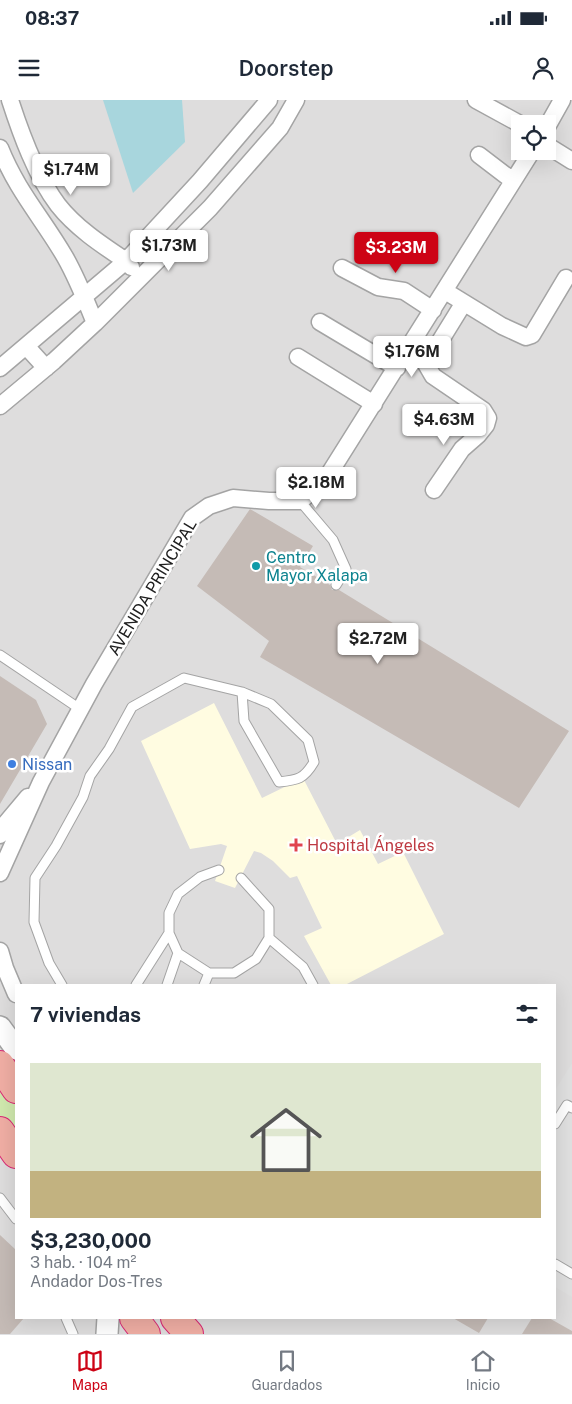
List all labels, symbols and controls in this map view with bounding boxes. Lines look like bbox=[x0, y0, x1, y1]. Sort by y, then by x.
text: 08:37 bbox=[25, 7, 79, 29]
icon: menu bbox=[15, 54, 43, 82]
icon: person bbox=[529, 54, 557, 82]
text: Doorstep bbox=[238, 55, 334, 81]
map controls bbox=[511, 115, 556, 160]
button: locate bbox=[511, 115, 556, 160]
pin: $1.74M bbox=[30, 154, 112, 196]
text: $1.74M bbox=[43, 160, 99, 179]
pin: $1.73M bbox=[128, 230, 210, 272]
pin: $3.23M bbox=[355, 232, 437, 274]
text: $1.73M bbox=[141, 236, 197, 255]
text: $3.23M bbox=[365, 238, 427, 257]
pin: $1.76M bbox=[371, 336, 453, 378]
text: $1.76M bbox=[384, 342, 440, 361]
pin: $4.63M bbox=[403, 404, 485, 446]
text: $4.63M bbox=[413, 410, 475, 429]
pin: $2.18M bbox=[275, 466, 357, 509]
text: $2.18M bbox=[287, 473, 345, 492]
street label: AVENIDA PRINCIPAL bbox=[104, 516, 201, 659]
place label: Centro Mayor Xalapa bbox=[266, 548, 368, 585]
marker: Centro Mayor Xalapa bbox=[250, 560, 262, 572]
pin: $2.72M bbox=[337, 622, 419, 665]
text: $2.72M bbox=[349, 629, 407, 648]
place label: Nissan bbox=[22, 755, 72, 774]
marker: Nissan bbox=[6, 758, 18, 770]
place label: Hospital Ángeles bbox=[307, 835, 434, 855]
marker: Hospital Ángeles bbox=[289, 838, 303, 852]
icon: filters bbox=[513, 1000, 541, 1028]
text: 7 viviendas bbox=[30, 1002, 141, 1027]
icon: home bbox=[241, 1095, 331, 1185]
text: $3,230,000 bbox=[30, 1228, 152, 1253]
text: 3 hab. · 104 m² bbox=[30, 1253, 136, 1272]
text: Andador Dos-Tres bbox=[30, 1272, 163, 1291]
tab: Mapa bbox=[72, 1347, 108, 1393]
tab: Guardados bbox=[251, 1347, 322, 1393]
tab: Inicio bbox=[466, 1347, 500, 1393]

